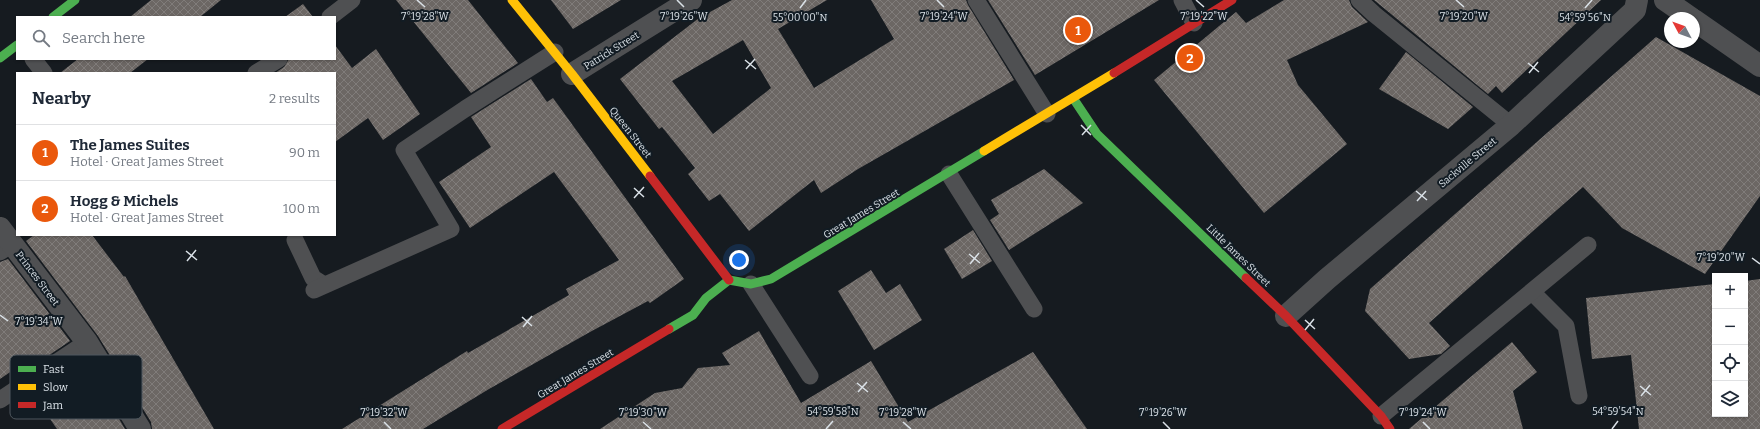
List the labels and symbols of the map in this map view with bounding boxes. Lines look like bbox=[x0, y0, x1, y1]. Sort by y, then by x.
text: 7°19'28"W bbox=[401, 11, 449, 23]
text: 7°19'26"W bbox=[660, 11, 708, 23]
text: 7°19'24"W bbox=[920, 11, 968, 23]
text: 7°19'22"W bbox=[1181, 11, 1228, 23]
text: 7°19'20"W bbox=[1440, 11, 1489, 23]
text: 55°00'00"N bbox=[773, 12, 827, 24]
text: 54°59'56"N bbox=[1559, 12, 1611, 24]
north arrow bbox=[1664, 12, 1700, 48]
pin: 1 bbox=[1065, 15, 1091, 45]
street label: Patrick Street bbox=[582, 29, 642, 73]
pin: 2 bbox=[1177, 43, 1203, 73]
street label: Queen Street bbox=[607, 105, 654, 161]
street label: Sackville Street bbox=[1436, 135, 1499, 190]
street label: Great James Street bbox=[821, 186, 902, 241]
street label: Little James Street bbox=[1204, 222, 1273, 290]
street label: Princes Street bbox=[13, 249, 62, 308]
your location bbox=[729, 250, 749, 270]
text: 7°19'20"W bbox=[1697, 252, 1746, 264]
text: 7°19'34"W bbox=[15, 316, 64, 328]
street label: Great James Street bbox=[535, 346, 616, 401]
legend bbox=[10, 355, 142, 419]
text: Fast bbox=[43, 363, 64, 376]
text: Slow bbox=[43, 381, 68, 394]
text: Jam bbox=[42, 399, 63, 412]
text: 54°59'58"N bbox=[807, 406, 859, 418]
text: 54°59'54"N bbox=[1592, 406, 1644, 418]
text: 7°19'32"W bbox=[360, 407, 408, 419]
text: 7°19'30"W bbox=[619, 407, 668, 419]
text: 7°19'28"W bbox=[879, 407, 927, 419]
text: 7°19'26"W bbox=[1139, 407, 1187, 419]
text: 7°19'24"W bbox=[1399, 407, 1447, 419]

